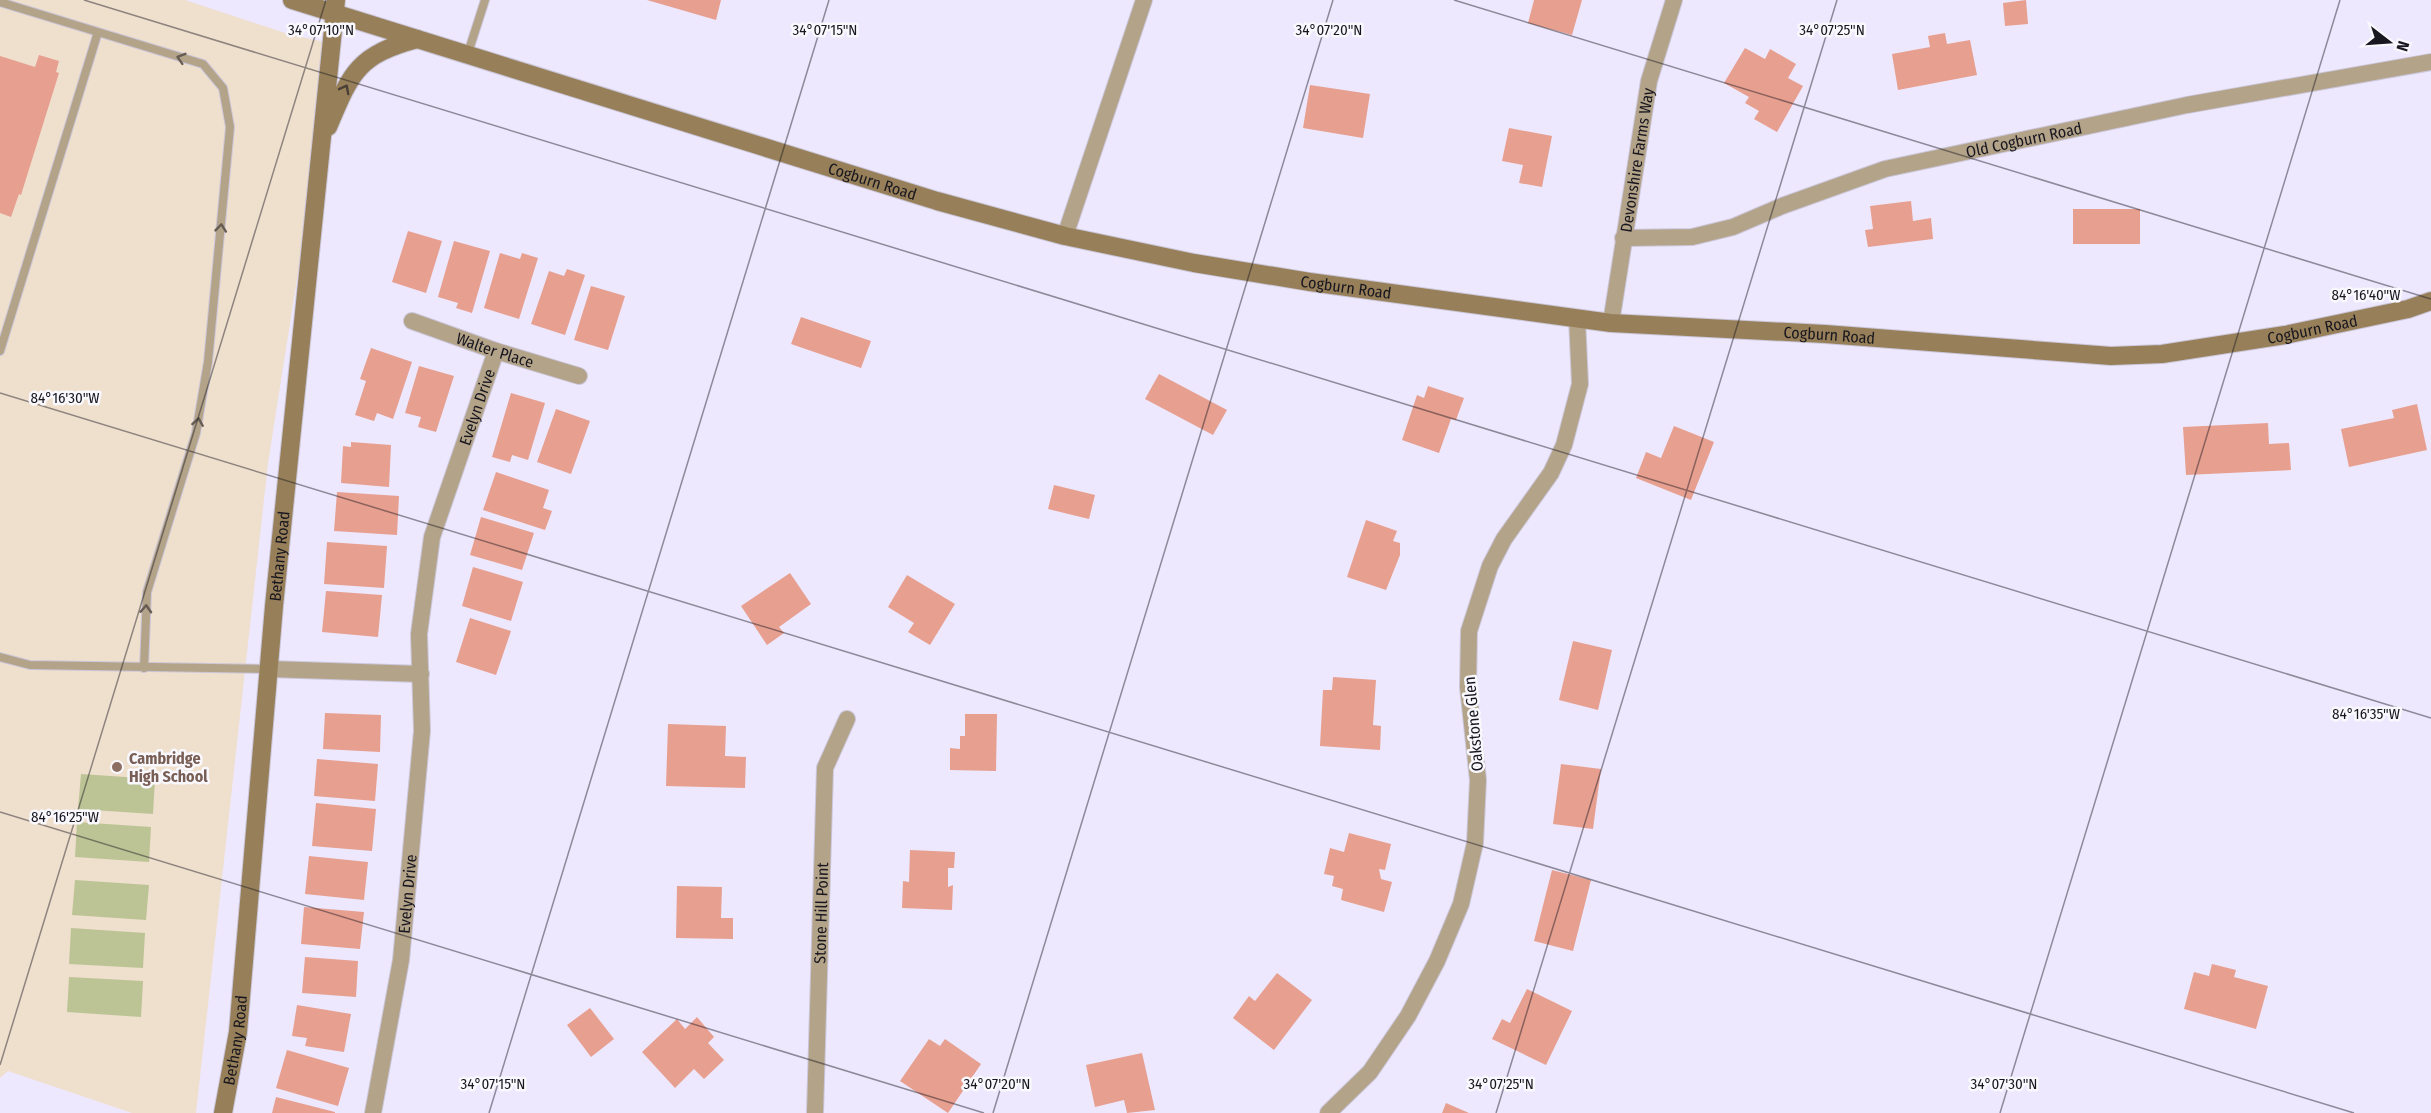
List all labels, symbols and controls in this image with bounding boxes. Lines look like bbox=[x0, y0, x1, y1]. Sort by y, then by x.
north arrow bbox=[2359, 12, 2419, 72]
text: 34°07'10"N bbox=[288, 21, 354, 39]
text: 34°07'15"N bbox=[793, 21, 857, 39]
text: 34°07'20"N bbox=[1296, 21, 1362, 39]
text: 34°07'25"N bbox=[1799, 21, 1865, 39]
text: N bbox=[2392, 39, 2413, 54]
one-way arrow bbox=[176, 52, 187, 65]
one-way arrow bbox=[338, 85, 349, 95]
street label: Devonshire Farms Way bbox=[1616, 86, 1658, 234]
street label: Old Cogburn Road bbox=[1964, 118, 2084, 162]
street label: Cogburn Road bbox=[826, 159, 919, 204]
one-way arrow bbox=[214, 224, 227, 233]
street label: Cogburn Road bbox=[1299, 272, 1393, 303]
text: 84°16'40"W bbox=[2331, 286, 2401, 304]
street label: Cogburn Road bbox=[2266, 311, 2359, 348]
street label: Cogburn Road bbox=[1783, 323, 1876, 348]
street label: Walter Place bbox=[454, 329, 536, 372]
street label: Evelyn Drive bbox=[455, 366, 499, 448]
text: 84°16'30"W bbox=[30, 389, 100, 407]
one-way arrow bbox=[192, 417, 204, 426]
street label: Bethany Road bbox=[266, 510, 294, 602]
one-way arrow bbox=[140, 605, 153, 614]
street label: Oakstone Glen bbox=[1460, 676, 1487, 772]
text: 84°16'35"W bbox=[2332, 705, 2400, 723]
place label: Cambridge High School bbox=[129, 749, 208, 786]
marker: Cambridge High School bbox=[110, 760, 124, 774]
text: 84°16'25"W bbox=[31, 808, 99, 826]
street label: Evelyn Drive bbox=[394, 853, 421, 934]
street label: Stone Hill Point bbox=[810, 861, 832, 964]
street label: Bethany Road bbox=[219, 994, 251, 1087]
text: 34°07'15"N bbox=[461, 1075, 525, 1093]
text: 34°07'20"N bbox=[964, 1075, 1030, 1093]
text: 34°07'25"N bbox=[1468, 1075, 1534, 1093]
text: 34°07'30"N bbox=[1971, 1075, 2037, 1093]

